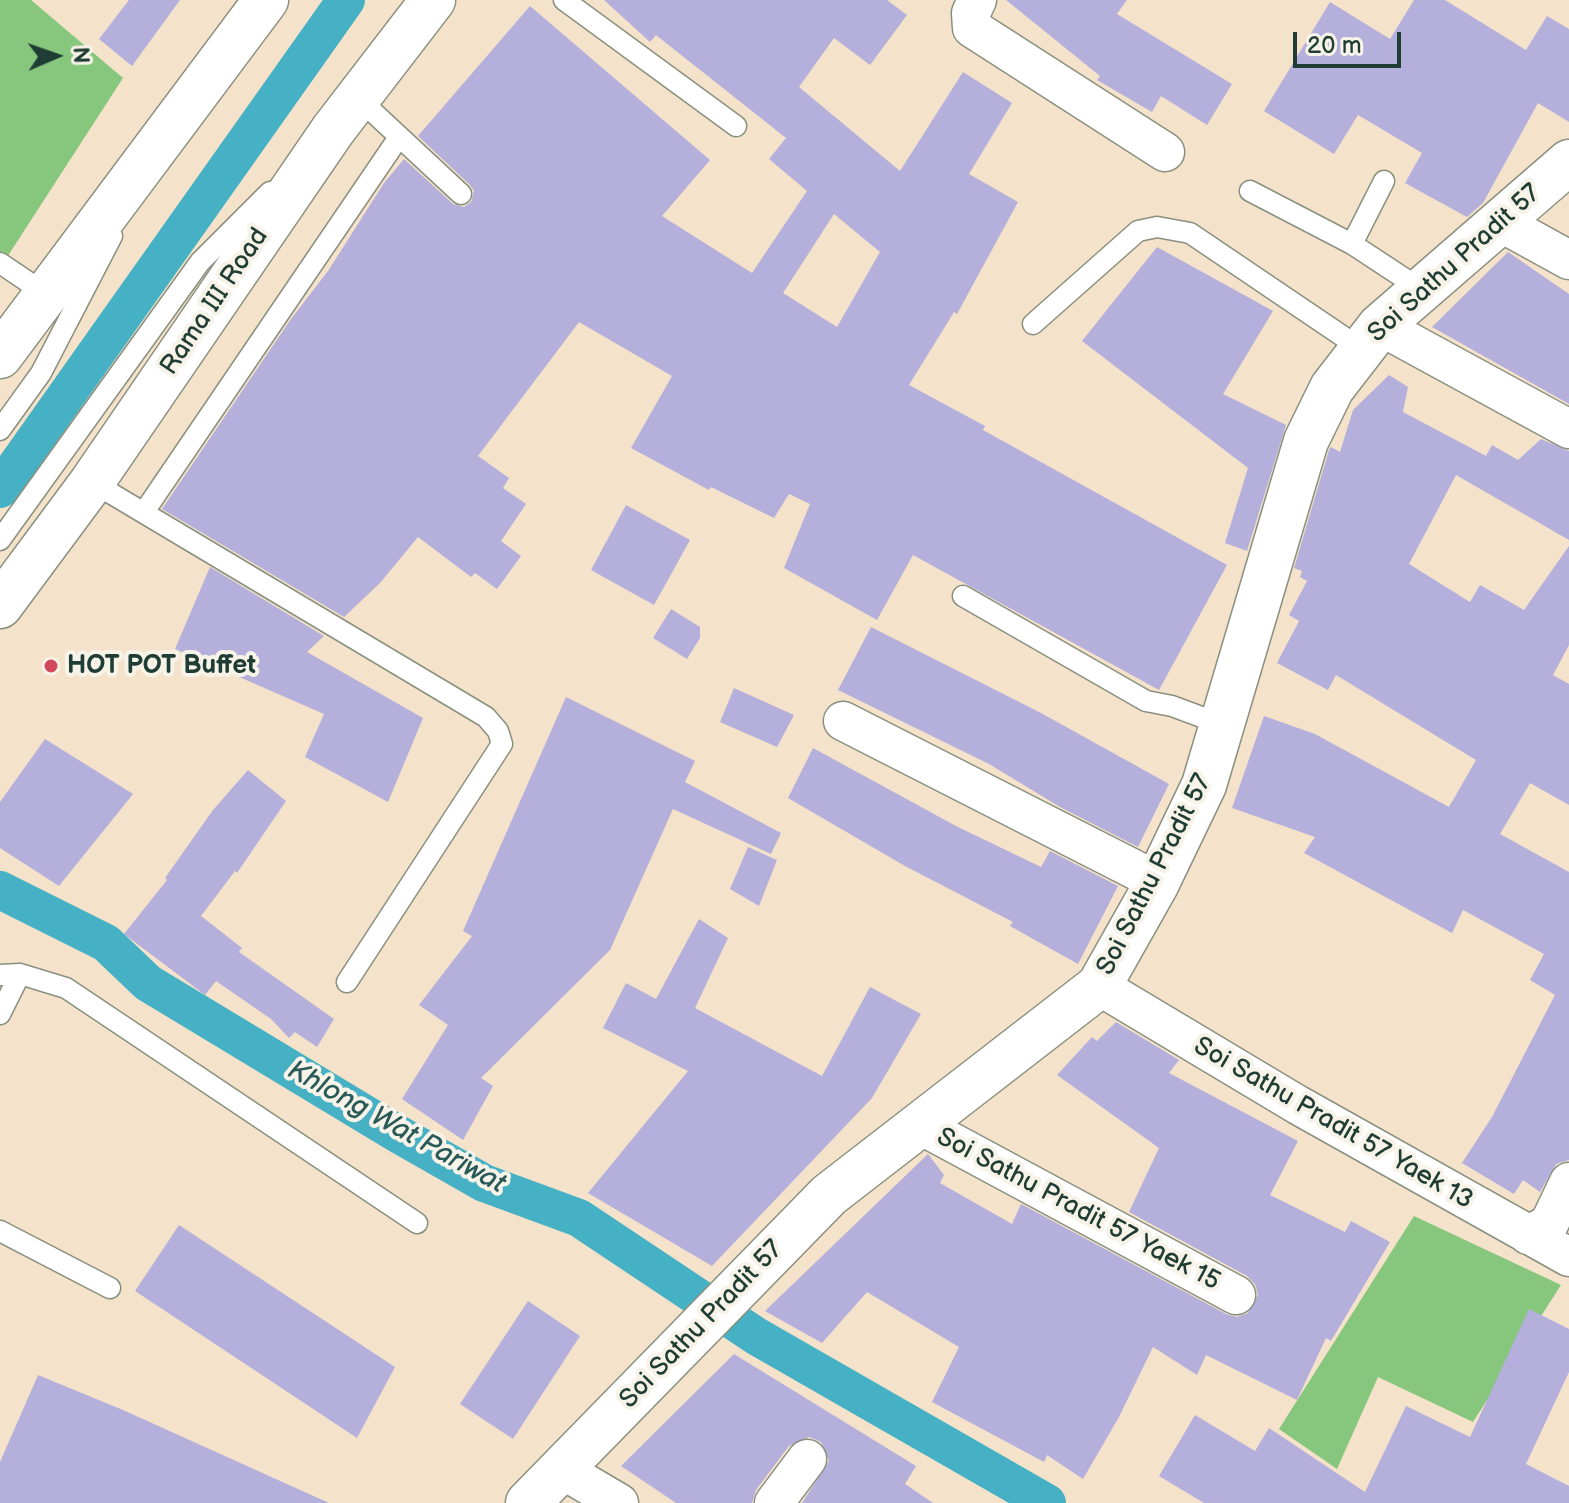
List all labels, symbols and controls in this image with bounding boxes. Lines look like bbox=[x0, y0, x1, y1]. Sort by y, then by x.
north arrow bbox=[16, 16, 96, 96]
scale bar bbox=[1297, 16, 1405, 66]
text: 20 m bbox=[1307, 31, 1362, 60]
text: N bbox=[67, 46, 94, 64]
street label: Soi Sathu Pradit 57 bbox=[1362, 178, 1548, 350]
street label: Rama III Road bbox=[154, 223, 276, 381]
place label: HOT POT Buffet bbox=[67, 650, 256, 682]
marker: HOT POT Buffet bbox=[42, 657, 60, 675]
street label: Soi Sathu Pradit 57 bbox=[1091, 769, 1219, 981]
street label: Soi Sathu Pradit 57 Yaek 13 bbox=[1188, 1031, 1478, 1217]
water label: Khlong Wat Pariwat bbox=[281, 1054, 511, 1202]
street label: Soi Sathu Pradit 57 Yaek 15 bbox=[931, 1122, 1225, 1298]
street label: Soi Sathu Pradit 57 bbox=[614, 1235, 790, 1415]

